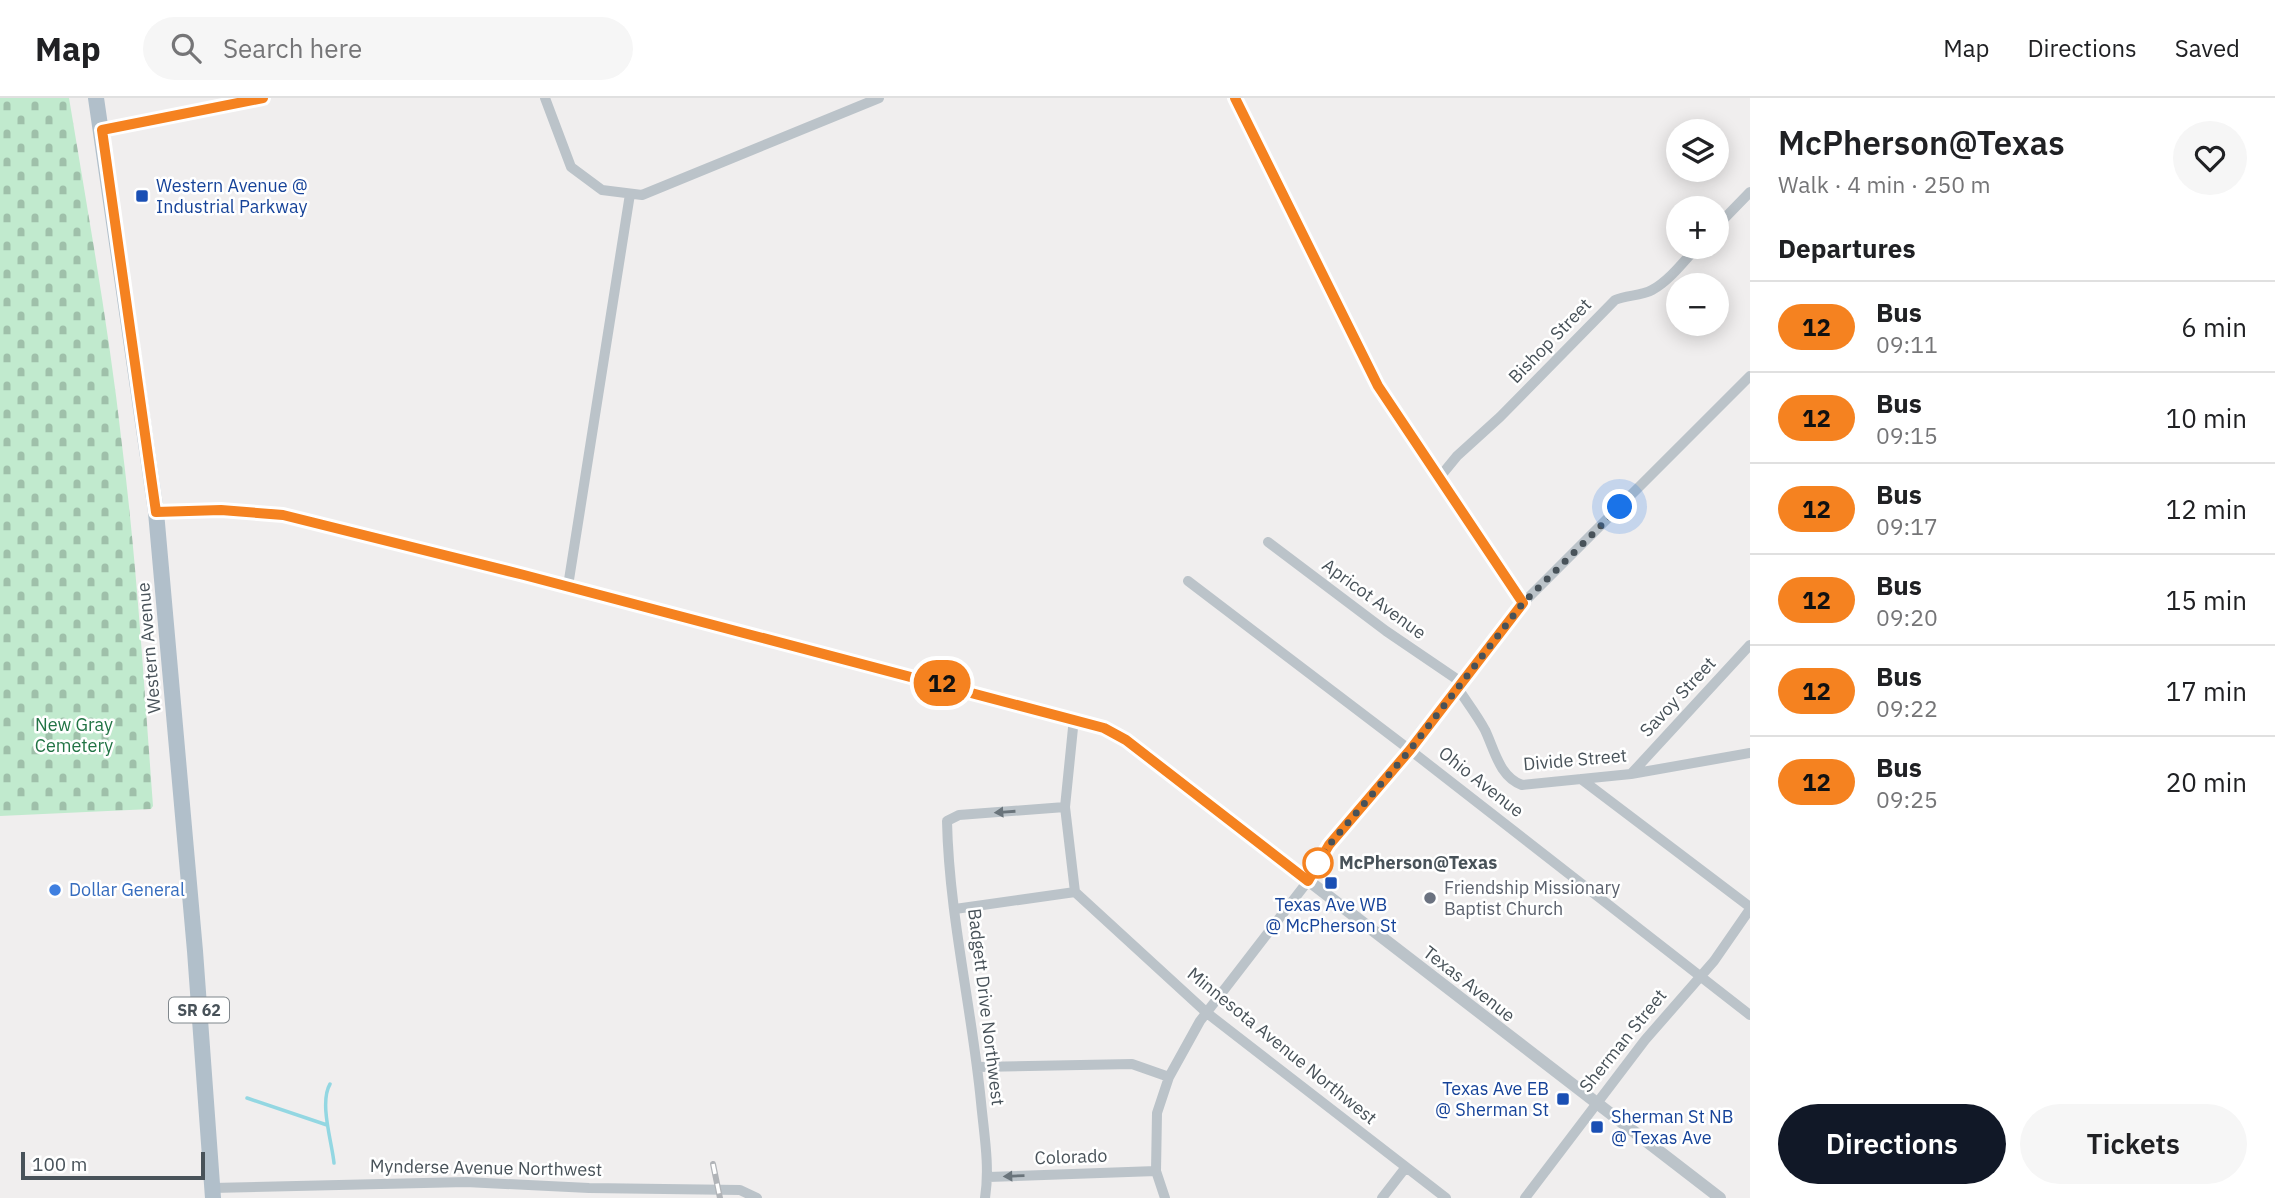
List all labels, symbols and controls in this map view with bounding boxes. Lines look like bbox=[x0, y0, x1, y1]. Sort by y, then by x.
search box bbox=[143, 17, 633, 80]
text: Map bbox=[35, 27, 101, 70]
icon: search bbox=[167, 29, 205, 67]
text: Search here bbox=[223, 31, 362, 65]
text: Map bbox=[1943, 32, 1989, 64]
text: Directions bbox=[2027, 32, 2137, 64]
text: Saved bbox=[2175, 32, 2240, 64]
map controls bbox=[1666, 119, 1729, 336]
button: layers bbox=[1666, 119, 1729, 182]
text: McPherson@Texas bbox=[1778, 121, 2065, 164]
button: heart bbox=[2173, 121, 2247, 195]
text: Walk · 4 min · 250 m bbox=[1778, 169, 1991, 199]
place label: Western Avenue @ Industrial Parkway bbox=[156, 174, 308, 218]
marker: Western Avenue @ Industrial Parkway bbox=[134, 188, 150, 204]
button: + bbox=[1666, 196, 1729, 259]
text: Departures bbox=[1778, 231, 1916, 265]
button: − bbox=[1666, 273, 1729, 336]
street label: Bishop Street bbox=[1503, 293, 1596, 388]
text: Bus bbox=[1876, 295, 1922, 329]
text: 6 min bbox=[2181, 310, 2247, 344]
text: 12 bbox=[1802, 311, 1831, 343]
text: 09:11 bbox=[1876, 329, 1938, 359]
text: Bus bbox=[1876, 386, 1922, 420]
text: 10 min bbox=[2166, 401, 2247, 435]
text: 12 bbox=[1802, 402, 1831, 434]
text: 09:15 bbox=[1876, 420, 1938, 450]
text: Bus bbox=[1876, 477, 1922, 511]
your location bbox=[1602, 489, 1637, 524]
text: 12 min bbox=[2166, 492, 2247, 526]
text: 12 bbox=[1802, 493, 1831, 525]
text: 09:17 bbox=[1876, 511, 1938, 541]
street label: Apricot Avenue bbox=[1318, 553, 1431, 644]
text: Bus bbox=[1876, 568, 1922, 602]
street label: Western Avenue bbox=[131, 581, 166, 715]
text: 15 min bbox=[2166, 583, 2247, 617]
text: 12 bbox=[1802, 584, 1831, 616]
text: 09:20 bbox=[1876, 602, 1938, 632]
street label: Savoy Street bbox=[1635, 652, 1721, 742]
text: Bus bbox=[1876, 659, 1922, 693]
line badge: 12 bbox=[911, 660, 974, 706]
text: 12 bbox=[928, 667, 956, 699]
text: 17 min bbox=[2166, 674, 2247, 708]
text: 12 bbox=[1802, 675, 1831, 707]
text: 09:22 bbox=[1876, 693, 1938, 723]
park label: New Gray Cemetery bbox=[35, 713, 113, 757]
street label: Ohio Avenue bbox=[1434, 741, 1529, 822]
street label: Divide Street bbox=[1522, 744, 1628, 775]
text: Bus bbox=[1876, 750, 1922, 784]
text: 20 min bbox=[2166, 765, 2247, 799]
text: 12 bbox=[1802, 766, 1831, 798]
text: 09:25 bbox=[1876, 784, 1938, 814]
one-way arrow bbox=[994, 807, 1016, 818]
marker: McPherson@Texas bbox=[1303, 848, 1333, 878]
place label: McPherson@Texas bbox=[1339, 851, 1497, 874]
marker: Texas Ave WB @ McPherson St bbox=[1323, 875, 1339, 891]
place label: Friendship Missionary Baptist Church bbox=[1444, 876, 1620, 920]
place label: Dollar General bbox=[69, 878, 185, 901]
marker: Dollar General bbox=[47, 882, 63, 898]
marker: Friendship Missionary Baptist Church bbox=[1422, 890, 1438, 906]
place label: Texas Ave WB @ McPherson St bbox=[1265, 893, 1397, 937]
street label: Badgett Drive Northwest bbox=[963, 907, 1010, 1107]
street label: Texas Avenue bbox=[1419, 940, 1520, 1027]
street label: Minnesota Avenue Northwest bbox=[1183, 962, 1382, 1129]
street label: Sherman Street bbox=[1574, 984, 1671, 1097]
road number: SR 62 bbox=[169, 998, 229, 1022]
place label: Texas Ave EB @ Sherman St bbox=[1435, 1077, 1549, 1121]
marker: Texas Ave EB @ Sherman St bbox=[1555, 1091, 1571, 1107]
button: Directions bbox=[1778, 1104, 2006, 1184]
button: Tickets bbox=[2020, 1104, 2247, 1184]
place label: Sherman St NB @ Texas Ave bbox=[1611, 1105, 1733, 1149]
marker: Sherman St NB @ Texas Ave bbox=[1589, 1119, 1605, 1135]
street label: Colorado bbox=[1034, 1144, 1108, 1169]
scale bar bbox=[21, 1149, 205, 1181]
text: 100 m bbox=[32, 1152, 87, 1176]
street label: Mynderse Avenue Northwest bbox=[370, 1154, 602, 1181]
one-way arrow bbox=[1003, 1171, 1025, 1182]

